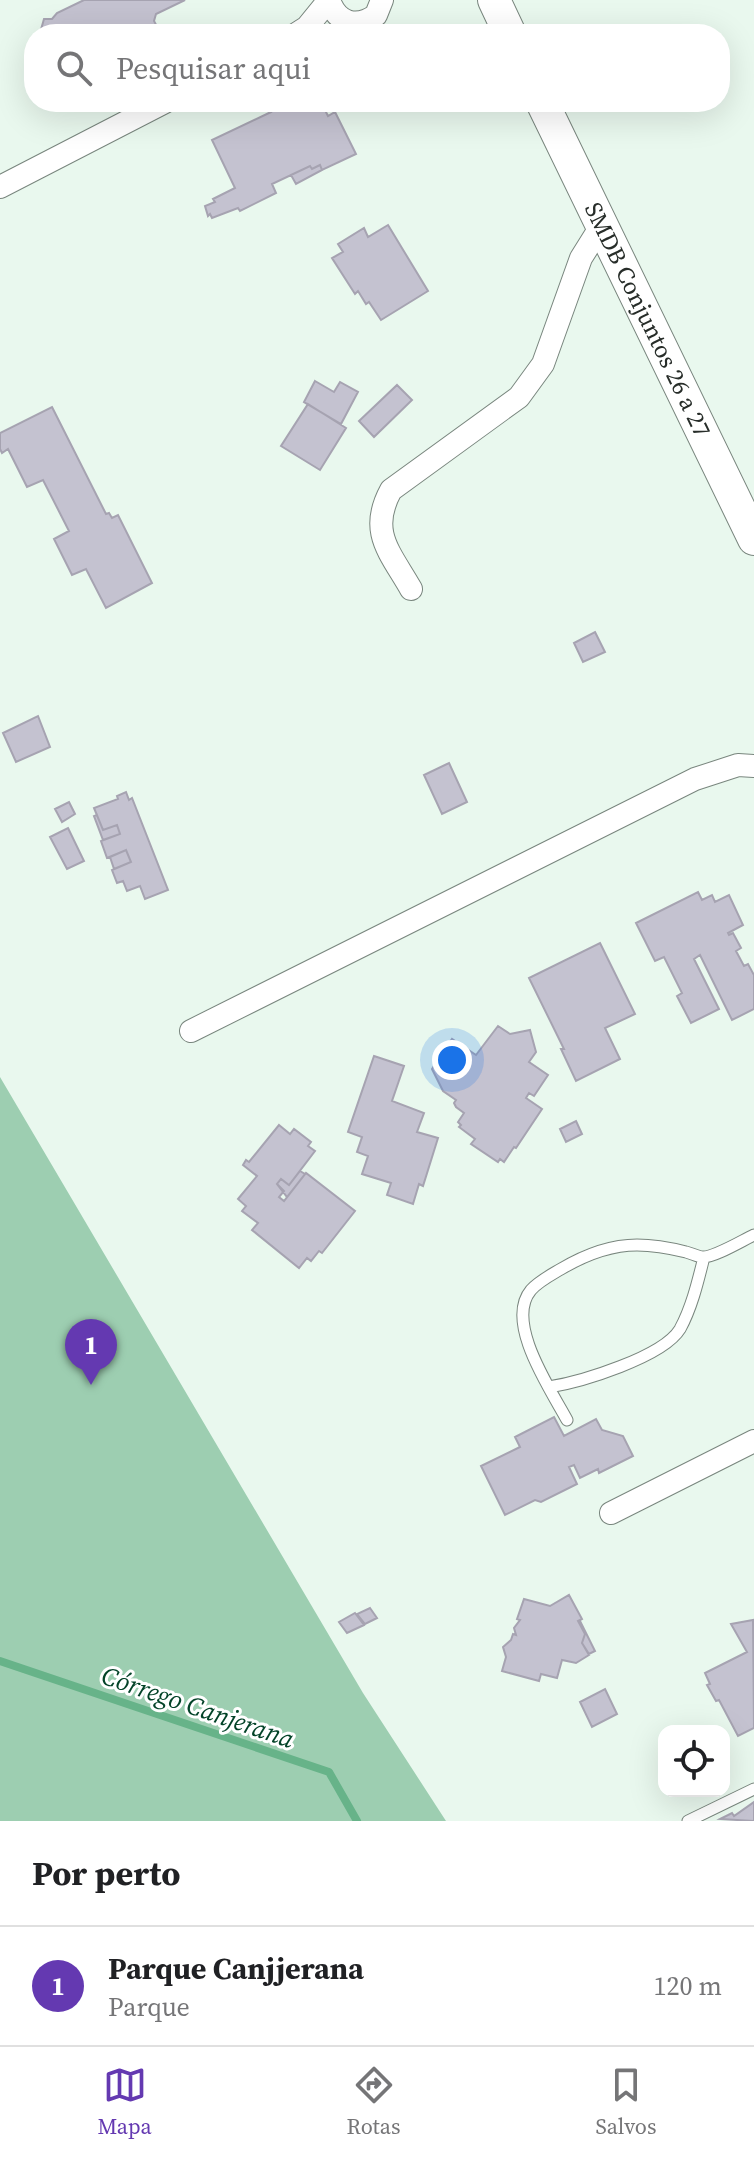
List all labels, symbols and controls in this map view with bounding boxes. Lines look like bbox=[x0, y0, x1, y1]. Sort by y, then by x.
search box bbox=[24, 24, 730, 112]
icon: search bbox=[52, 46, 96, 90]
text: Pesquisar aqui bbox=[116, 48, 311, 89]
street label: SMDB Conjuntos 26 a 27 bbox=[577, 197, 719, 442]
your location bbox=[432, 1040, 472, 1080]
pin: 1 bbox=[65, 1319, 117, 1385]
water label: Córrego Canjerana bbox=[97, 1657, 299, 1757]
map controls bbox=[658, 1725, 730, 1797]
button: locate bbox=[658, 1725, 730, 1797]
text: Por perto bbox=[32, 1850, 180, 1896]
text: Parque Canjjerana bbox=[108, 1948, 364, 1989]
text: 1 bbox=[51, 1968, 65, 2004]
text: 120 m bbox=[654, 1968, 722, 2004]
text: Parque bbox=[108, 1989, 190, 2025]
tab: Mapa bbox=[97, 2063, 152, 2141]
tab: Rotas bbox=[347, 2063, 400, 2141]
tab: Salvos bbox=[595, 2063, 657, 2141]

